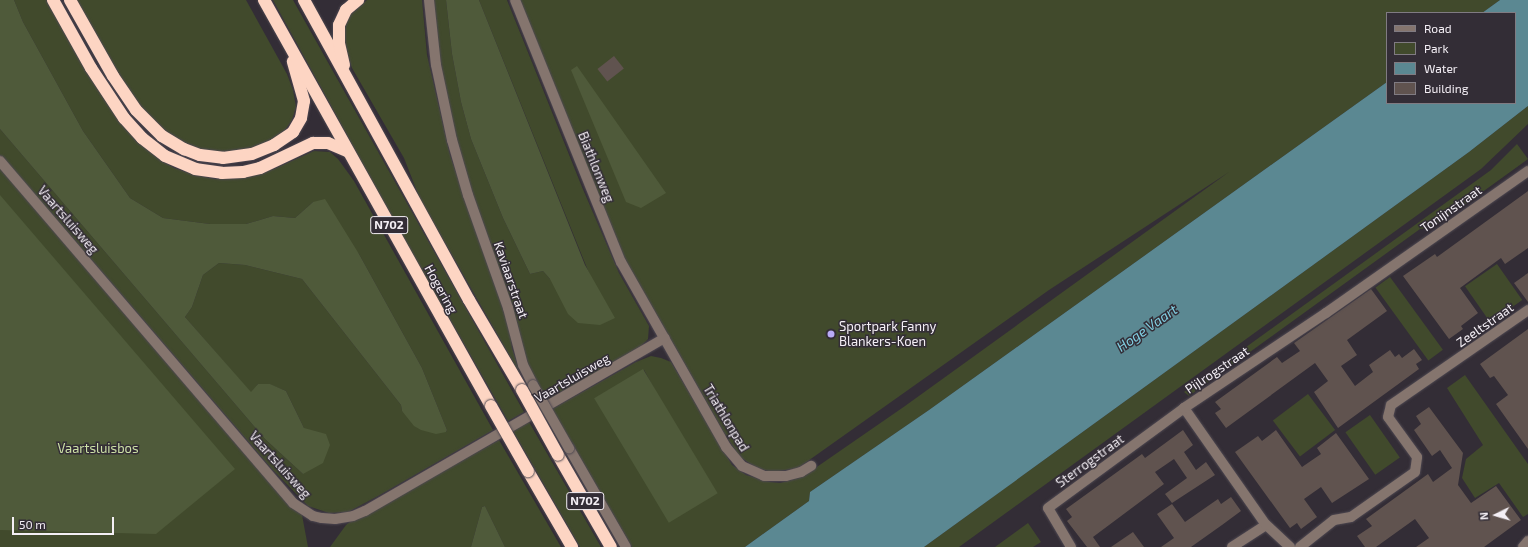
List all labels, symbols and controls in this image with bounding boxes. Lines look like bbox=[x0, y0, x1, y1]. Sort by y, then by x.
legend bbox=[1386, 12, 1516, 104]
text: Road bbox=[1424, 21, 1452, 35]
text: Park bbox=[1424, 41, 1449, 55]
text: Water bbox=[1424, 61, 1458, 75]
text: Building bbox=[1424, 81, 1468, 95]
street label: Biathlonweg bbox=[575, 129, 617, 205]
street label: Tonijnstraat bbox=[1417, 182, 1485, 236]
street label: Vaartsluisweg bbox=[34, 183, 102, 257]
road number: N702 bbox=[370, 215, 408, 235]
street label: Kaviaarstraat bbox=[491, 239, 531, 321]
street label: Hogering bbox=[421, 262, 461, 316]
street label: Zeeltstraat bbox=[1453, 300, 1517, 350]
water label: Hoge Vaart bbox=[1113, 301, 1181, 355]
place label: Sportpark Fanny Blankers-Koen bbox=[839, 319, 937, 350]
marker: Sportpark Fanny Blankers-Koen bbox=[826, 329, 836, 339]
street label: Pijlrogstraat bbox=[1182, 343, 1252, 397]
street label: Vaartsluisweg bbox=[531, 350, 613, 406]
street label: Triathlonpad bbox=[700, 382, 752, 454]
street label: Vaartsluisweg bbox=[246, 428, 314, 502]
street label: Sterrogstraat bbox=[1053, 431, 1127, 491]
park label: Vaartsluisbos bbox=[57, 440, 139, 456]
road number: N702 bbox=[566, 491, 604, 511]
north arrow bbox=[1476, 495, 1516, 535]
scale bar bbox=[14, 509, 116, 535]
text: N bbox=[1477, 512, 1490, 521]
text: 50 m bbox=[19, 517, 46, 531]

